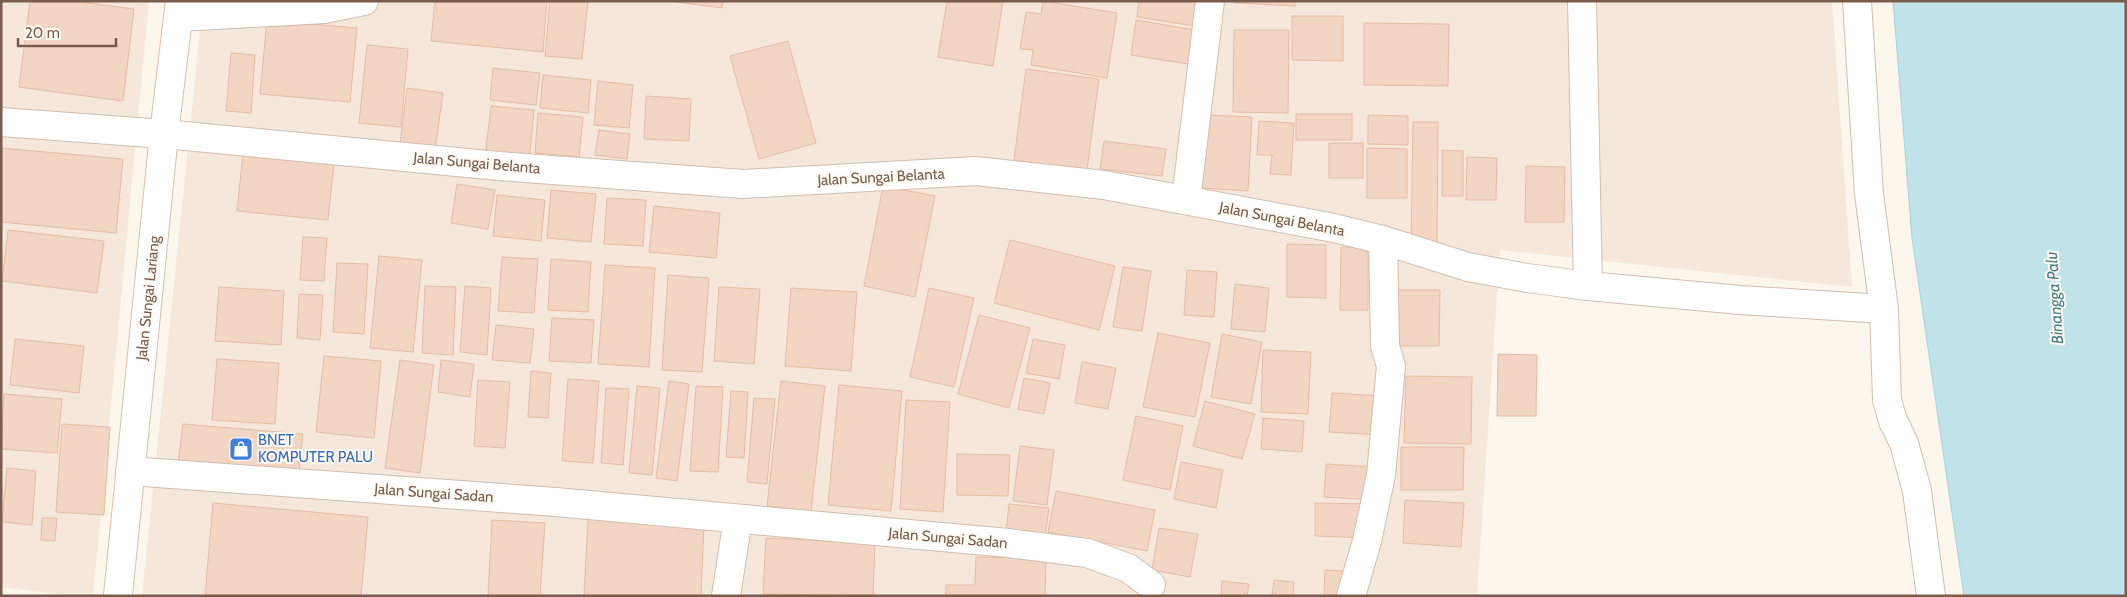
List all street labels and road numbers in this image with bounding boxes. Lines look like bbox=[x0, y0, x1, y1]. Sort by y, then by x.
street label: Jalan Sungai Belanta bbox=[412, 148, 542, 178]
street label: Jalan Sungai Belanta bbox=[816, 165, 946, 189]
street label: Jalan Sungai Belanta bbox=[1217, 198, 1347, 240]
street label: Jalan Sungai Lariang bbox=[132, 234, 164, 362]
street label: Jalan Sungai Sadan bbox=[373, 480, 494, 506]
street label: Jalan Sungai Sadan bbox=[887, 524, 1008, 552]

